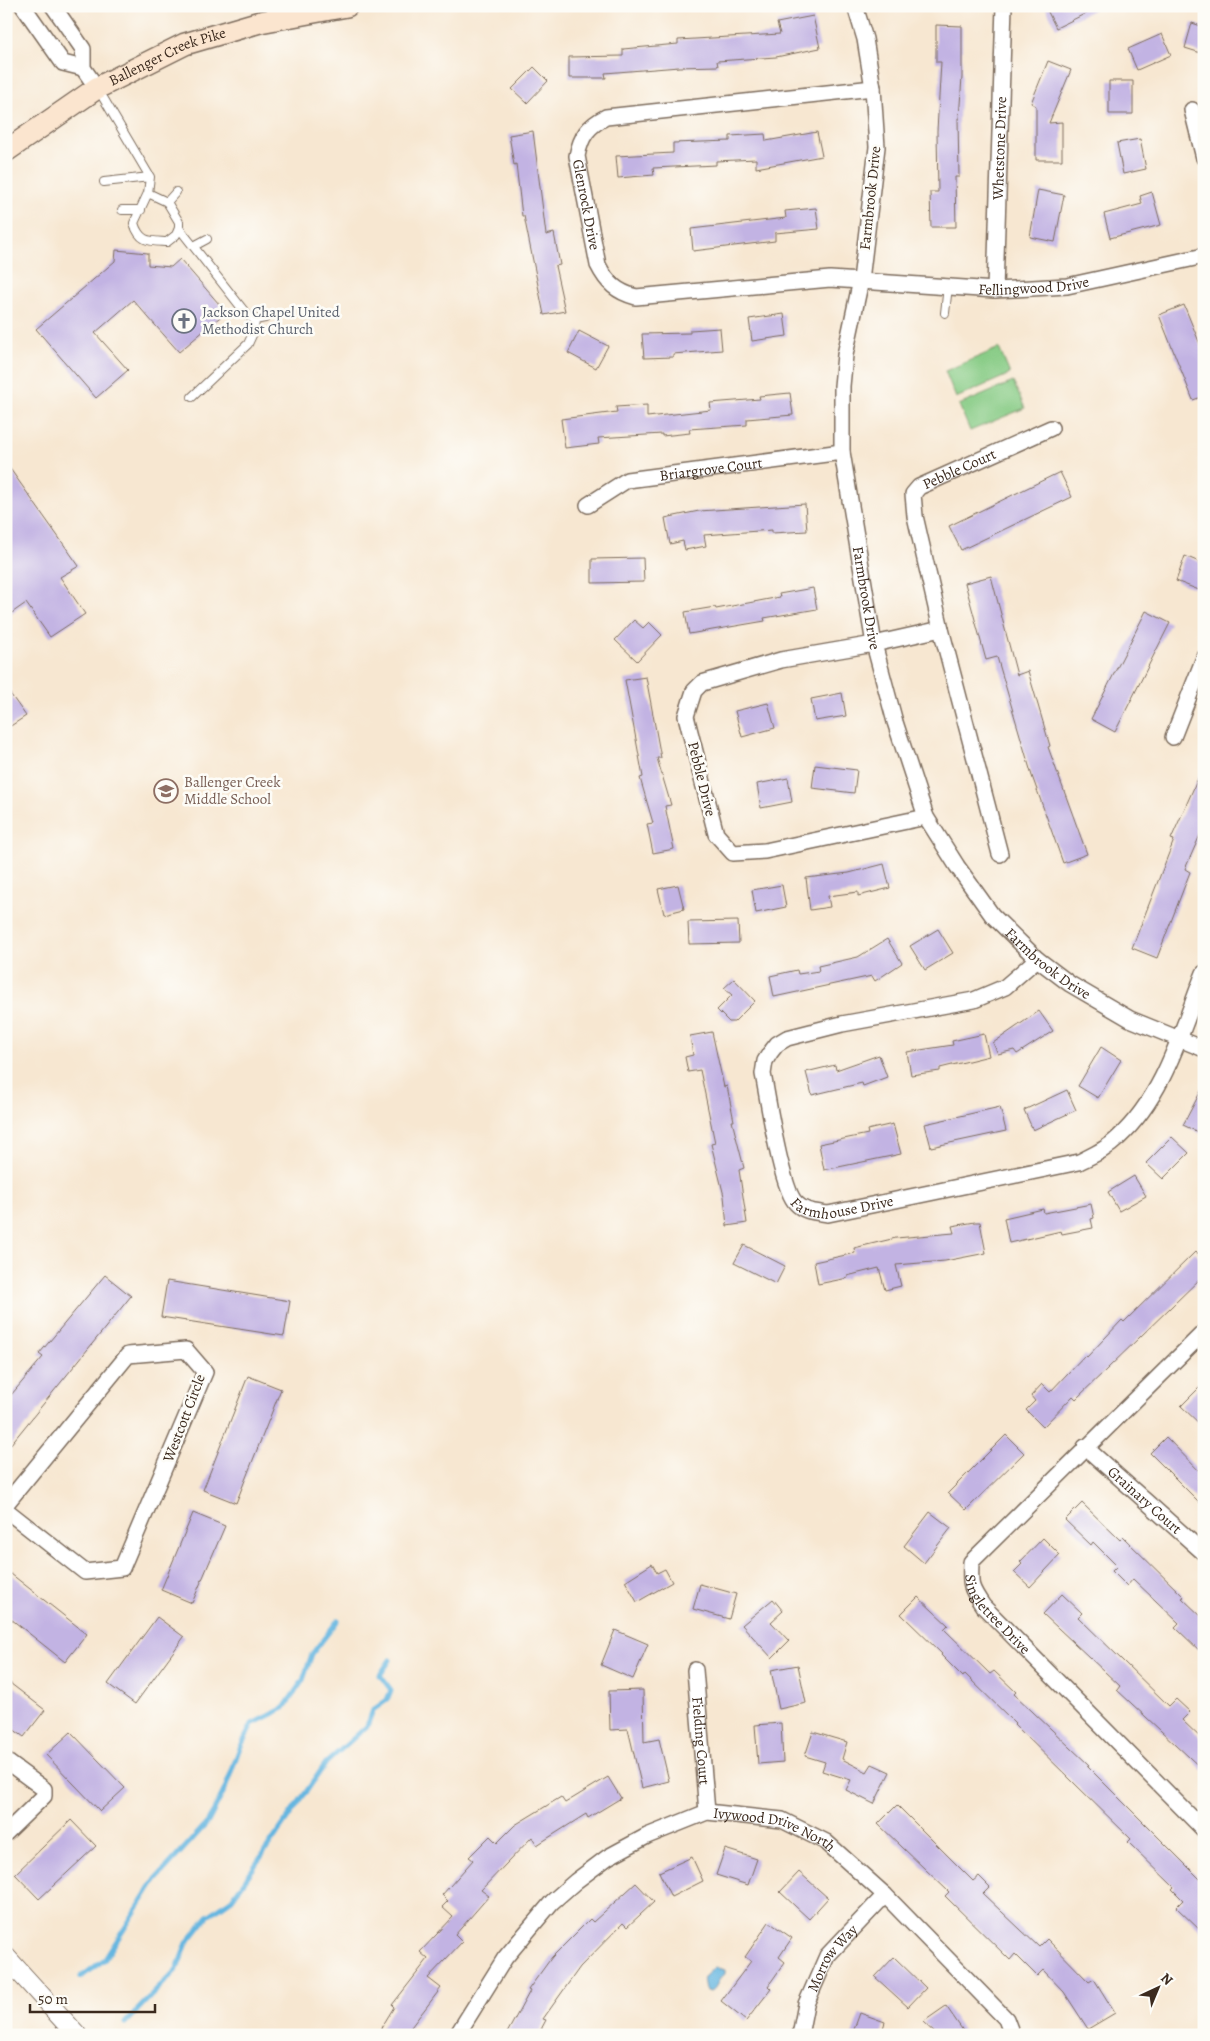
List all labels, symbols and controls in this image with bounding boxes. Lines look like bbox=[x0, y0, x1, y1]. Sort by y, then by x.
street label: Ballenger Creek Pike bbox=[105, 23, 228, 91]
street label: Whetstone Drive bbox=[988, 96, 1011, 201]
street label: Farmbrook Drive bbox=[855, 145, 885, 251]
street label: Glenrock Drive bbox=[568, 158, 605, 252]
street label: Fellingwood Drive bbox=[978, 271, 1091, 300]
place label: Jackson Chapel United Methodist Church bbox=[202, 302, 341, 339]
church icon: Jackson Chapel United Methodist Church bbox=[171, 308, 197, 334]
street label: Pebble Court bbox=[919, 444, 999, 494]
street label: Briargrove Court bbox=[658, 452, 764, 486]
street label: Farmbrook Drive bbox=[848, 545, 885, 652]
street label: Pebble Drive bbox=[683, 739, 721, 819]
place label: Ballenger Creek Middle School bbox=[184, 772, 281, 809]
school or university icon: Ballenger Creek Middle School bbox=[153, 778, 179, 804]
street label: Farmbrook Drive bbox=[1001, 923, 1095, 1004]
street label: Farmhouse Drive bbox=[786, 1191, 895, 1224]
street label: Westcott Circle bbox=[158, 1371, 210, 1466]
street label: Grainary Court bbox=[1103, 1462, 1186, 1539]
street label: Singletree Drive bbox=[961, 1574, 1035, 1659]
street label: Fielding Court bbox=[687, 1696, 715, 1786]
street label: Ivywood Drive North bbox=[712, 1803, 840, 1856]
street label: Morrow Way bbox=[803, 1920, 862, 1995]
north arrow bbox=[1132, 1964, 1182, 2014]
text: N bbox=[1156, 1969, 1177, 1989]
scale bar bbox=[30, 1981, 155, 2013]
text: 50 m bbox=[38, 1989, 68, 2009]

